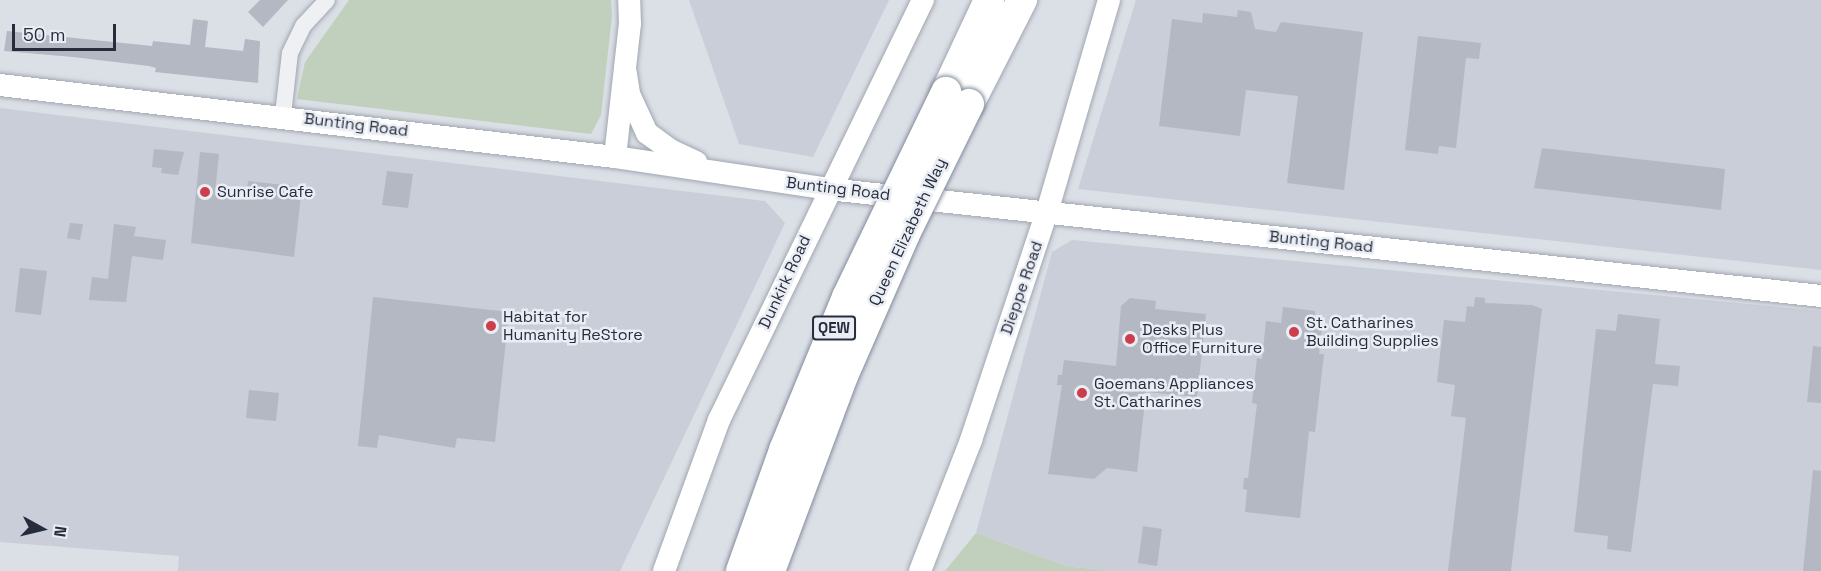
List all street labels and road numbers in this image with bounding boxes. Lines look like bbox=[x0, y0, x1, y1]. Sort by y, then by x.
street label: Bunting Road bbox=[303, 109, 409, 141]
street label: Queen Elizabeth Way bbox=[865, 155, 951, 309]
street label: Bunting Road bbox=[785, 173, 891, 205]
street label: Bunting Road bbox=[1268, 227, 1374, 257]
street label: Dunkirk Road bbox=[755, 232, 815, 332]
street label: Dieppe Road bbox=[997, 239, 1047, 337]
road number: QEW bbox=[812, 316, 856, 340]

